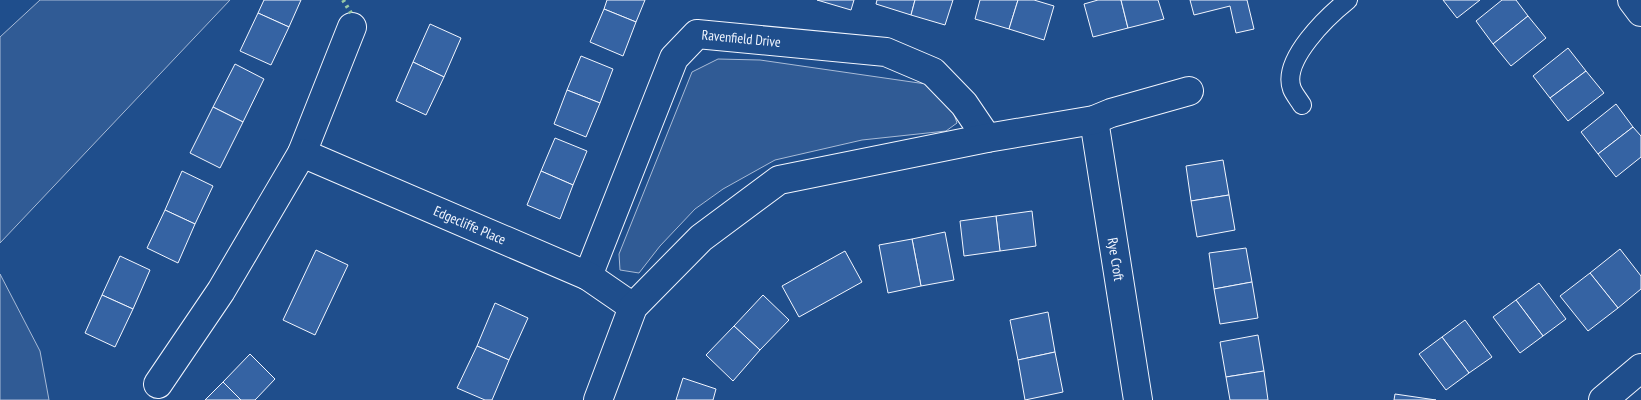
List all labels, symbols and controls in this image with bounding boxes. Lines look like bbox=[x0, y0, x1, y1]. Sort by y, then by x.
street label: Ravenfield Drive bbox=[701, 25, 782, 51]
street label: Edgecliffe Place bbox=[431, 202, 509, 249]
street label: Rye Croft bbox=[1104, 236, 1128, 282]

